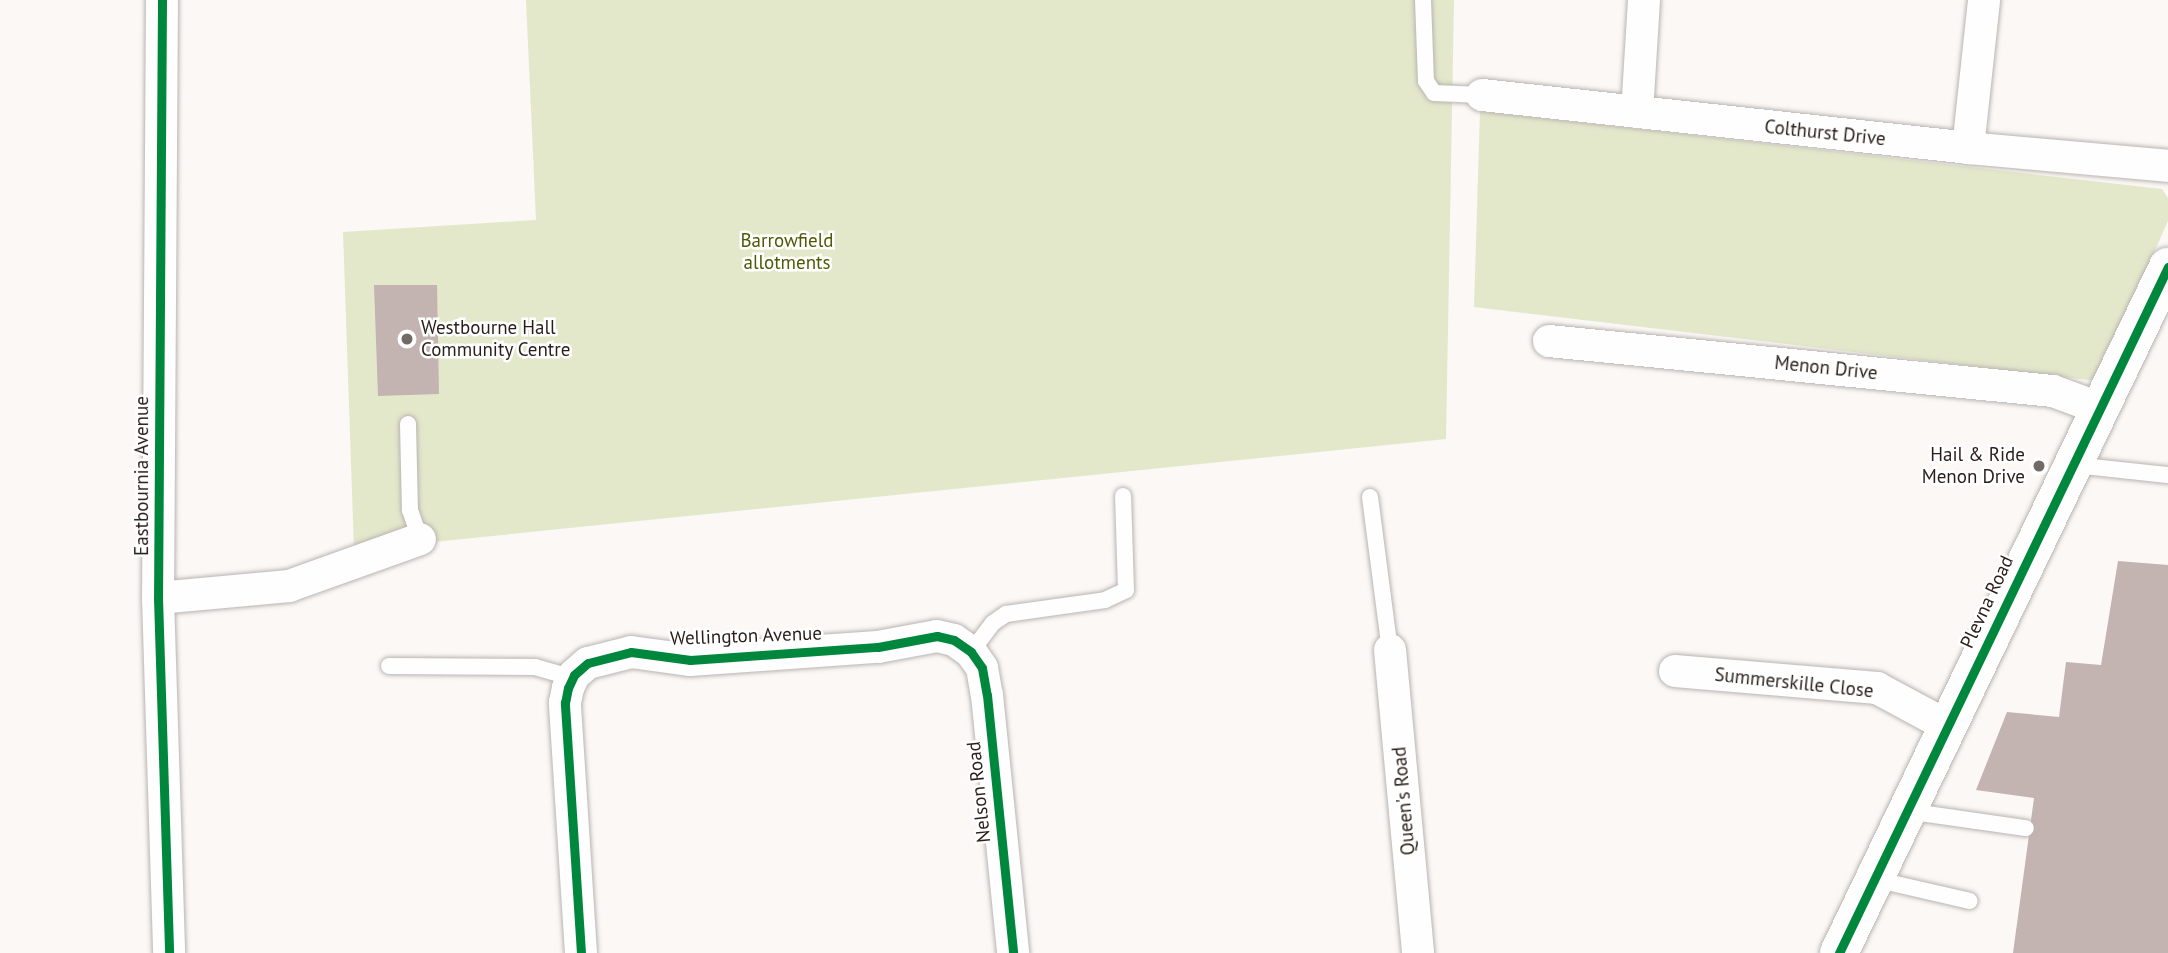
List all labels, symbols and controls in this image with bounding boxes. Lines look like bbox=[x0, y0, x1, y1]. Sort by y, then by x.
street label: Colthurst Drive bbox=[1763, 115, 1887, 151]
park label: Barrowfield allotments bbox=[740, 230, 834, 274]
place label: Westbourne Hall Community Centre bbox=[421, 317, 571, 361]
marker: Westbourne Hall Community Centre bbox=[399, 331, 415, 347]
street label: Menon Drive bbox=[1773, 351, 1879, 385]
street label: Eastbournia Avenue bbox=[131, 396, 153, 556]
place label: Hail & Ride Menon Drive bbox=[1922, 444, 2025, 488]
marker: Hail & Ride Menon Drive bbox=[2031, 458, 2047, 474]
street label: Plevna Road bbox=[1956, 552, 2018, 652]
street label: Wellington Avenue bbox=[669, 622, 823, 650]
street label: Summerskille Close bbox=[1713, 663, 1875, 703]
street label: Nelson Road bbox=[962, 740, 996, 844]
street label: Queen's Road bbox=[1388, 746, 1420, 856]

